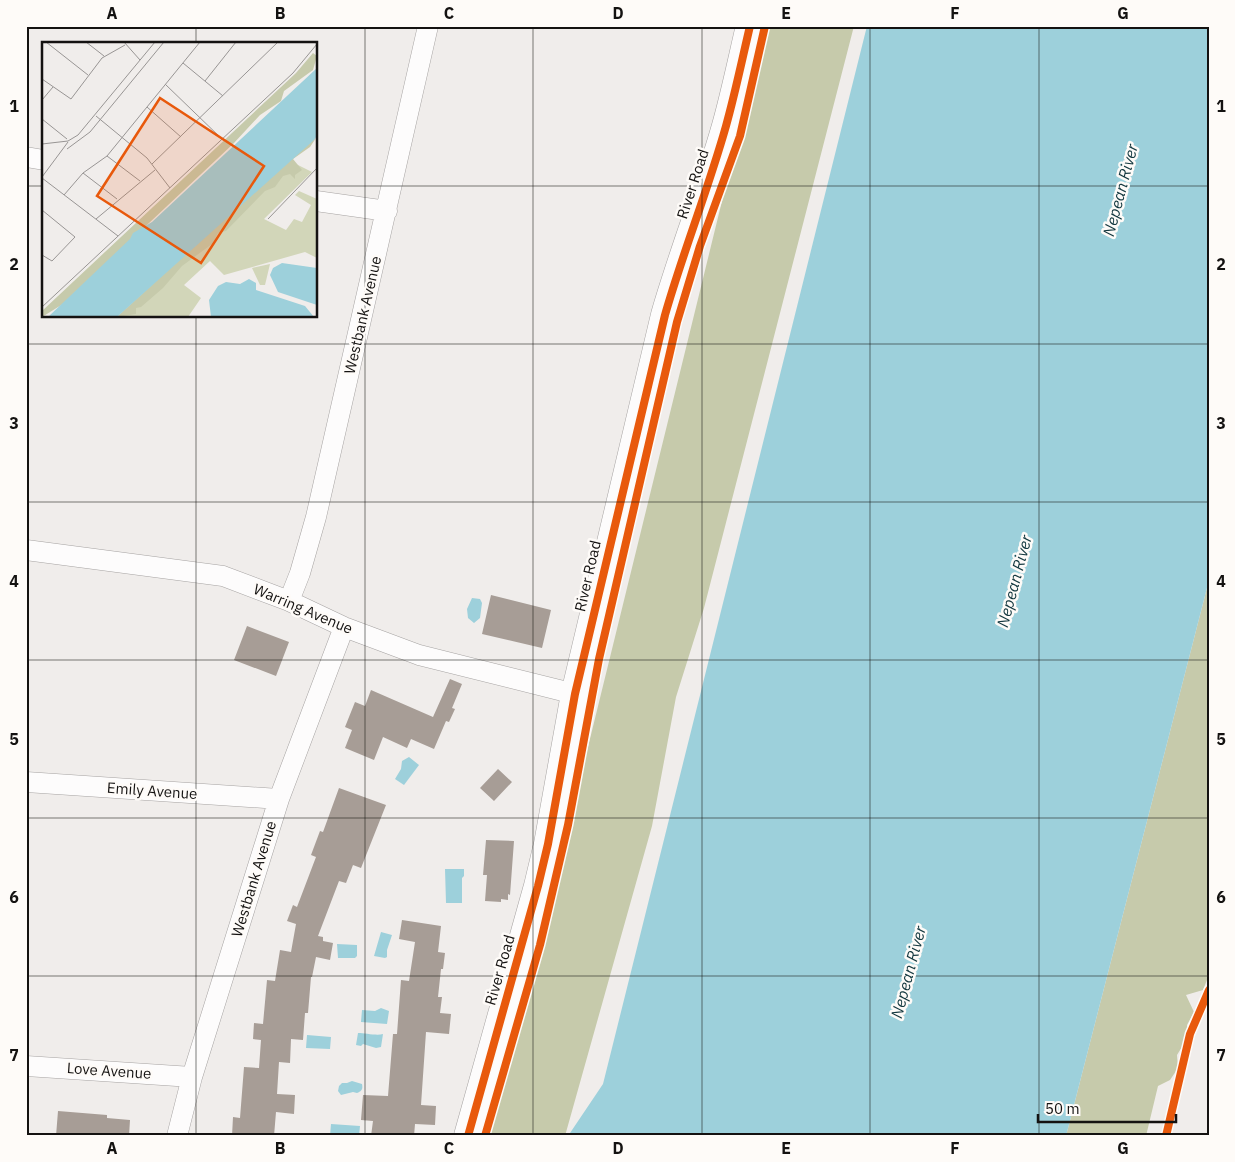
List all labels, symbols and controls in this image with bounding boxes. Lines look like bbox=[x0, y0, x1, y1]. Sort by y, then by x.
text: A bbox=[107, 3, 118, 23]
text: B bbox=[275, 3, 286, 23]
text: C bbox=[444, 3, 454, 23]
text: D bbox=[612, 3, 624, 23]
text: E bbox=[781, 3, 791, 23]
text: F bbox=[950, 3, 960, 23]
text: G bbox=[1117, 3, 1129, 23]
inset map bbox=[42, 42, 318, 318]
text: 1 bbox=[9, 96, 19, 116]
text: 1 bbox=[1216, 96, 1226, 116]
water label: Nepean River bbox=[1098, 141, 1142, 238]
street label: River Road bbox=[672, 146, 713, 221]
text: 2 bbox=[9, 254, 19, 274]
street label: Westbank Avenue bbox=[340, 254, 385, 376]
text: 2 bbox=[1216, 254, 1226, 274]
text: 3 bbox=[9, 413, 19, 433]
text: 3 bbox=[1216, 413, 1226, 433]
water label: Nepean River bbox=[992, 532, 1036, 629]
street label: River Road bbox=[570, 538, 605, 613]
text: 4 bbox=[9, 571, 19, 591]
text: 4 bbox=[1216, 571, 1226, 591]
street label: Warring Avenue bbox=[251, 579, 356, 638]
text: 5 bbox=[9, 729, 19, 749]
text: 5 bbox=[1216, 729, 1226, 749]
street label: Emily Avenue bbox=[106, 778, 198, 803]
street label: Westbank Avenue bbox=[227, 818, 280, 939]
text: 6 bbox=[9, 887, 19, 907]
text: 6 bbox=[1216, 887, 1226, 907]
water label: Nepean River bbox=[886, 923, 930, 1020]
street label: River Road bbox=[480, 932, 519, 1007]
text: 7 bbox=[9, 1045, 19, 1065]
text: 7 bbox=[1216, 1045, 1226, 1065]
street label: Love Avenue bbox=[66, 1058, 152, 1083]
scale bar bbox=[1038, 1092, 1175, 1124]
text: 50 m bbox=[1045, 1099, 1080, 1118]
text: A bbox=[107, 1138, 118, 1158]
text: B bbox=[275, 1138, 286, 1158]
text: C bbox=[444, 1138, 454, 1158]
text: D bbox=[612, 1138, 624, 1158]
text: E bbox=[781, 1138, 791, 1158]
text: F bbox=[950, 1138, 960, 1158]
text: G bbox=[1117, 1138, 1129, 1158]

